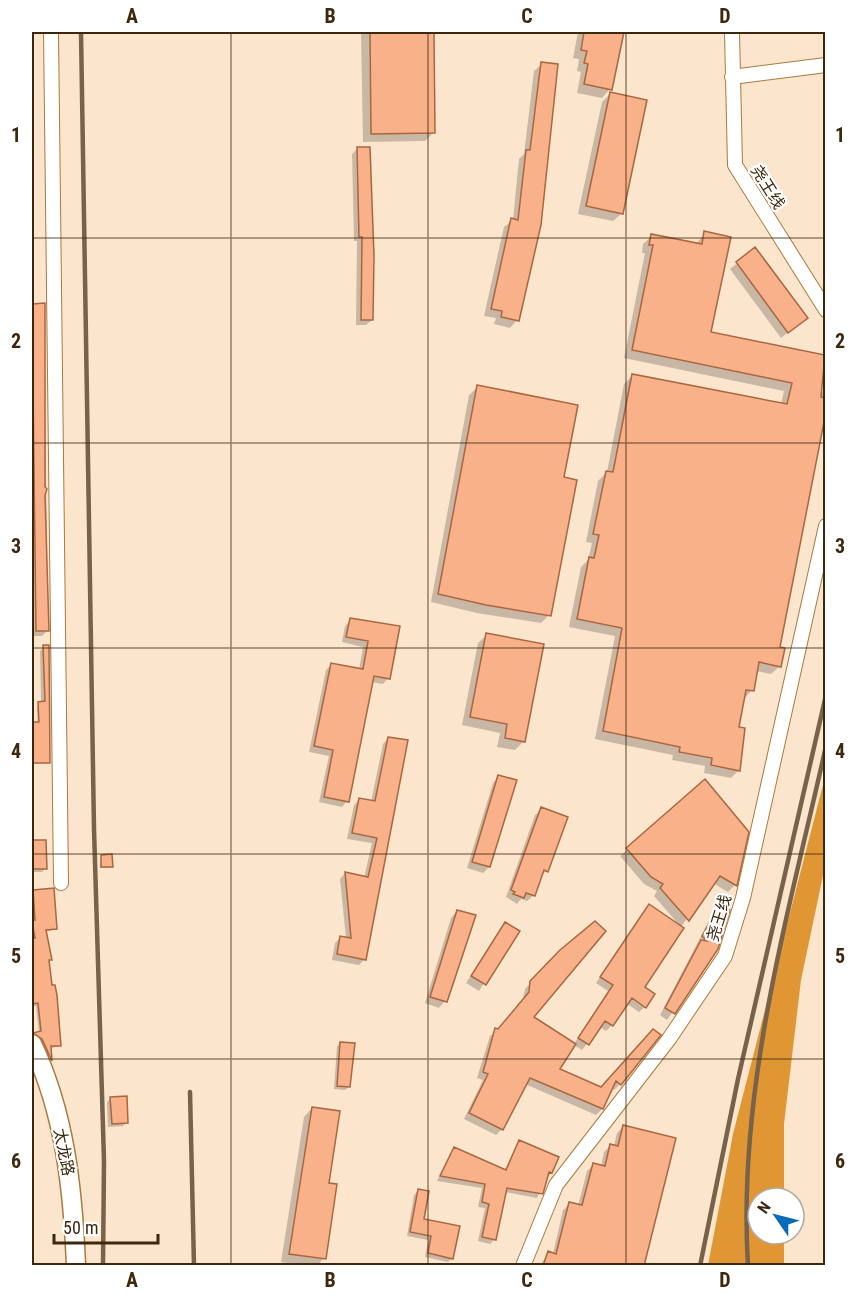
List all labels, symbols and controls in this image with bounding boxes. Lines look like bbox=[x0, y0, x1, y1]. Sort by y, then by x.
text: A bbox=[126, 4, 138, 28]
text: B bbox=[324, 4, 336, 28]
text: C bbox=[521, 4, 533, 28]
text: D bbox=[719, 4, 731, 28]
text: 1 bbox=[11, 123, 21, 147]
text: 1 bbox=[835, 123, 845, 147]
street label: 尧王线 bbox=[747, 162, 789, 212]
text: 2 bbox=[11, 329, 21, 353]
text: 2 bbox=[835, 329, 845, 353]
text: 3 bbox=[11, 534, 21, 558]
text: 3 bbox=[835, 534, 845, 558]
text: 4 bbox=[11, 739, 21, 763]
text: 4 bbox=[835, 739, 845, 763]
street label: 尧王线 bbox=[703, 892, 735, 944]
text: 5 bbox=[11, 944, 21, 968]
text: 5 bbox=[835, 944, 845, 968]
street label: 太龙路 bbox=[50, 1127, 78, 1177]
text: 6 bbox=[11, 1149, 21, 1173]
text: 6 bbox=[835, 1149, 845, 1173]
north arrow bbox=[746, 1186, 806, 1246]
text: N bbox=[754, 1198, 775, 1217]
scale bar bbox=[54, 1207, 158, 1245]
text: 50 m bbox=[63, 1217, 98, 1238]
text: A bbox=[126, 1268, 138, 1292]
text: B bbox=[324, 1268, 336, 1292]
text: C bbox=[521, 1268, 533, 1292]
text: D bbox=[719, 1268, 731, 1292]

